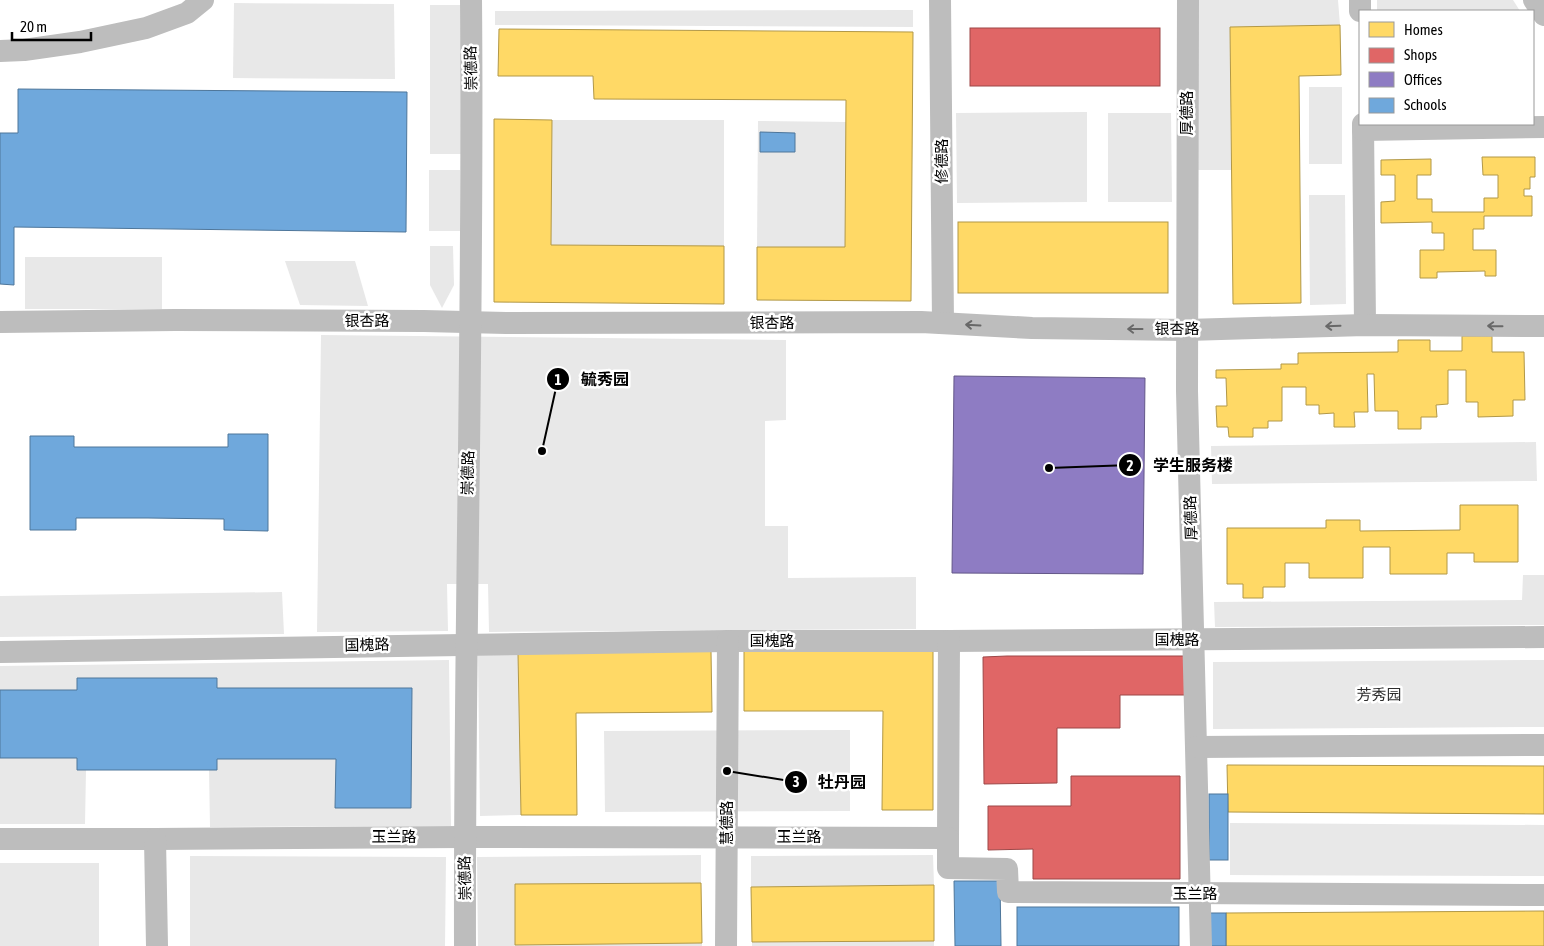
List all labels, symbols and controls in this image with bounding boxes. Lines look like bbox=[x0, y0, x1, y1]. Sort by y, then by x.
scale bar bbox=[12, 10, 91, 42]
legend bbox=[1359, 10, 1534, 125]
text: 20 m bbox=[20, 18, 47, 35]
text: Homes bbox=[1404, 21, 1443, 38]
street label: 崇德路 bbox=[462, 45, 479, 91]
text: Shops bbox=[1404, 46, 1437, 63]
text: Offices bbox=[1404, 71, 1442, 88]
street label: 厚德路 bbox=[1178, 90, 1195, 136]
text: Schools bbox=[1404, 96, 1447, 113]
street label: 修德路 bbox=[933, 138, 950, 184]
street label: 银杏路 bbox=[344, 312, 390, 329]
street label: 银杏路 bbox=[749, 314, 795, 331]
one-way arrow bbox=[965, 320, 981, 329]
street label: 银杏路 bbox=[1154, 320, 1200, 337]
one-way arrow bbox=[1325, 321, 1341, 330]
one-way arrow bbox=[1488, 321, 1504, 331]
one-way arrow bbox=[1128, 324, 1144, 334]
callout: 毓秀园 bbox=[546, 364, 639, 395]
text: 毓秀园 bbox=[581, 370, 629, 388]
text: 1 bbox=[554, 371, 562, 388]
street label: 崇德路 bbox=[459, 450, 476, 496]
callout: 学生服务楼 bbox=[1118, 450, 1243, 481]
text: 学生服务楼 bbox=[1153, 456, 1233, 474]
text: 2 bbox=[1126, 457, 1134, 474]
street label: 厚德路 bbox=[1181, 495, 1200, 541]
street label: 国槐路 bbox=[1154, 631, 1200, 648]
street label: 国槐路 bbox=[749, 632, 795, 649]
street label: 国槐路 bbox=[344, 636, 390, 653]
park label: 芳秀园 bbox=[1356, 686, 1402, 703]
callout: 牡丹园 bbox=[783, 767, 876, 798]
text: 3 bbox=[792, 773, 800, 790]
text: 牡丹园 bbox=[818, 773, 866, 791]
street label: 慧德路 bbox=[718, 800, 735, 846]
street label: 玉兰路 bbox=[371, 828, 417, 845]
street label: 玉兰路 bbox=[776, 828, 822, 845]
street label: 崇德路 bbox=[456, 855, 473, 901]
street label: 玉兰路 bbox=[1172, 885, 1218, 902]

